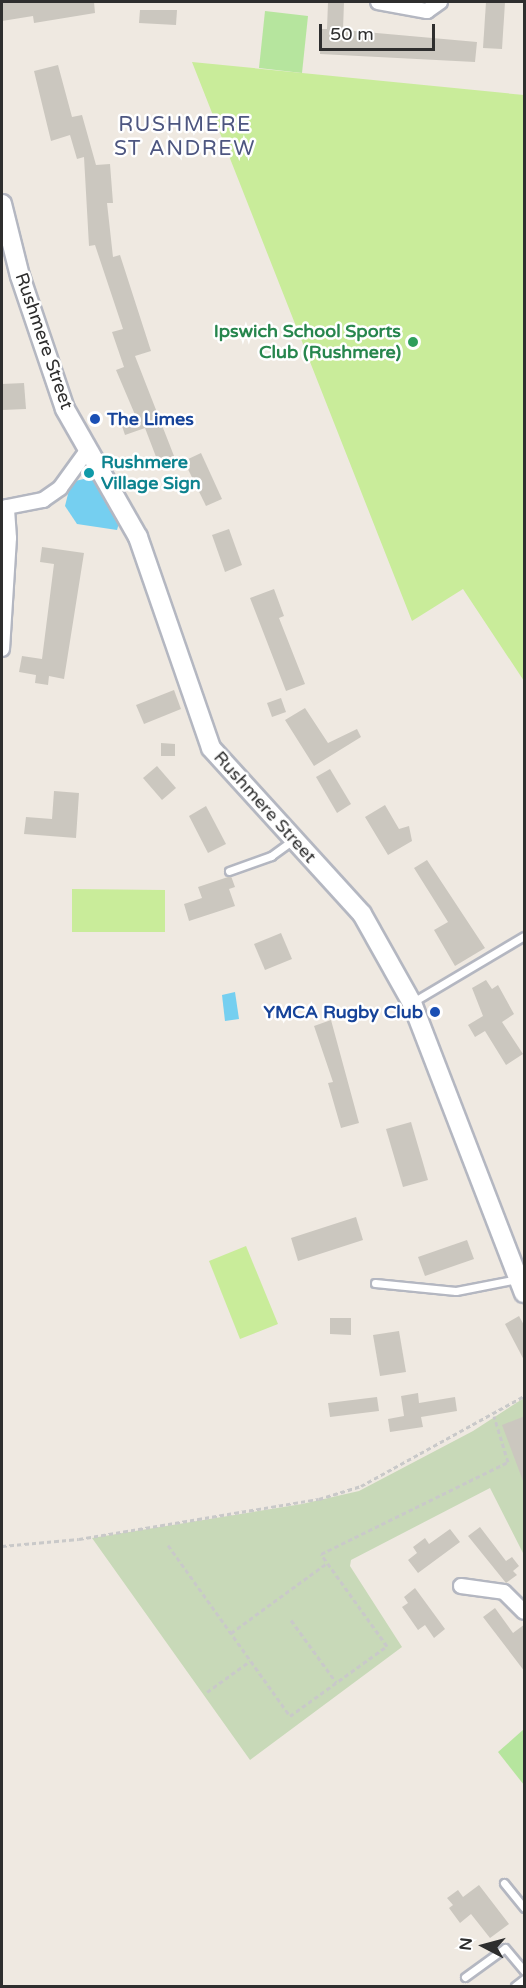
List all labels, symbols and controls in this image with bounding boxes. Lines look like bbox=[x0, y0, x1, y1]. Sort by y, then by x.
scale bar bbox=[322, 12, 438, 50]
text: 50 m bbox=[330, 23, 374, 45]
district label: RUSHMERE ST ANDREW bbox=[114, 112, 256, 162]
street label: Rushmere Street bbox=[11, 270, 77, 412]
place label: Ipswich School Sports Club (Rushmere) bbox=[214, 321, 401, 364]
marker: Ipswich School Sports Club (Rushmere) bbox=[406, 335, 420, 349]
place label: The Limes bbox=[107, 408, 194, 430]
marker: The Limes bbox=[88, 412, 102, 426]
place label: Rushmere Village Sign bbox=[101, 452, 201, 494]
marker: Rushmere Village Sign bbox=[82, 466, 96, 480]
street label: Rushmere Street bbox=[209, 747, 321, 867]
place label: YMCA Rugby Club bbox=[263, 1001, 423, 1023]
marker: YMCA Rugby Club bbox=[428, 1005, 442, 1019]
north arrow bbox=[454, 1916, 514, 1976]
text: N bbox=[455, 1937, 477, 1952]

